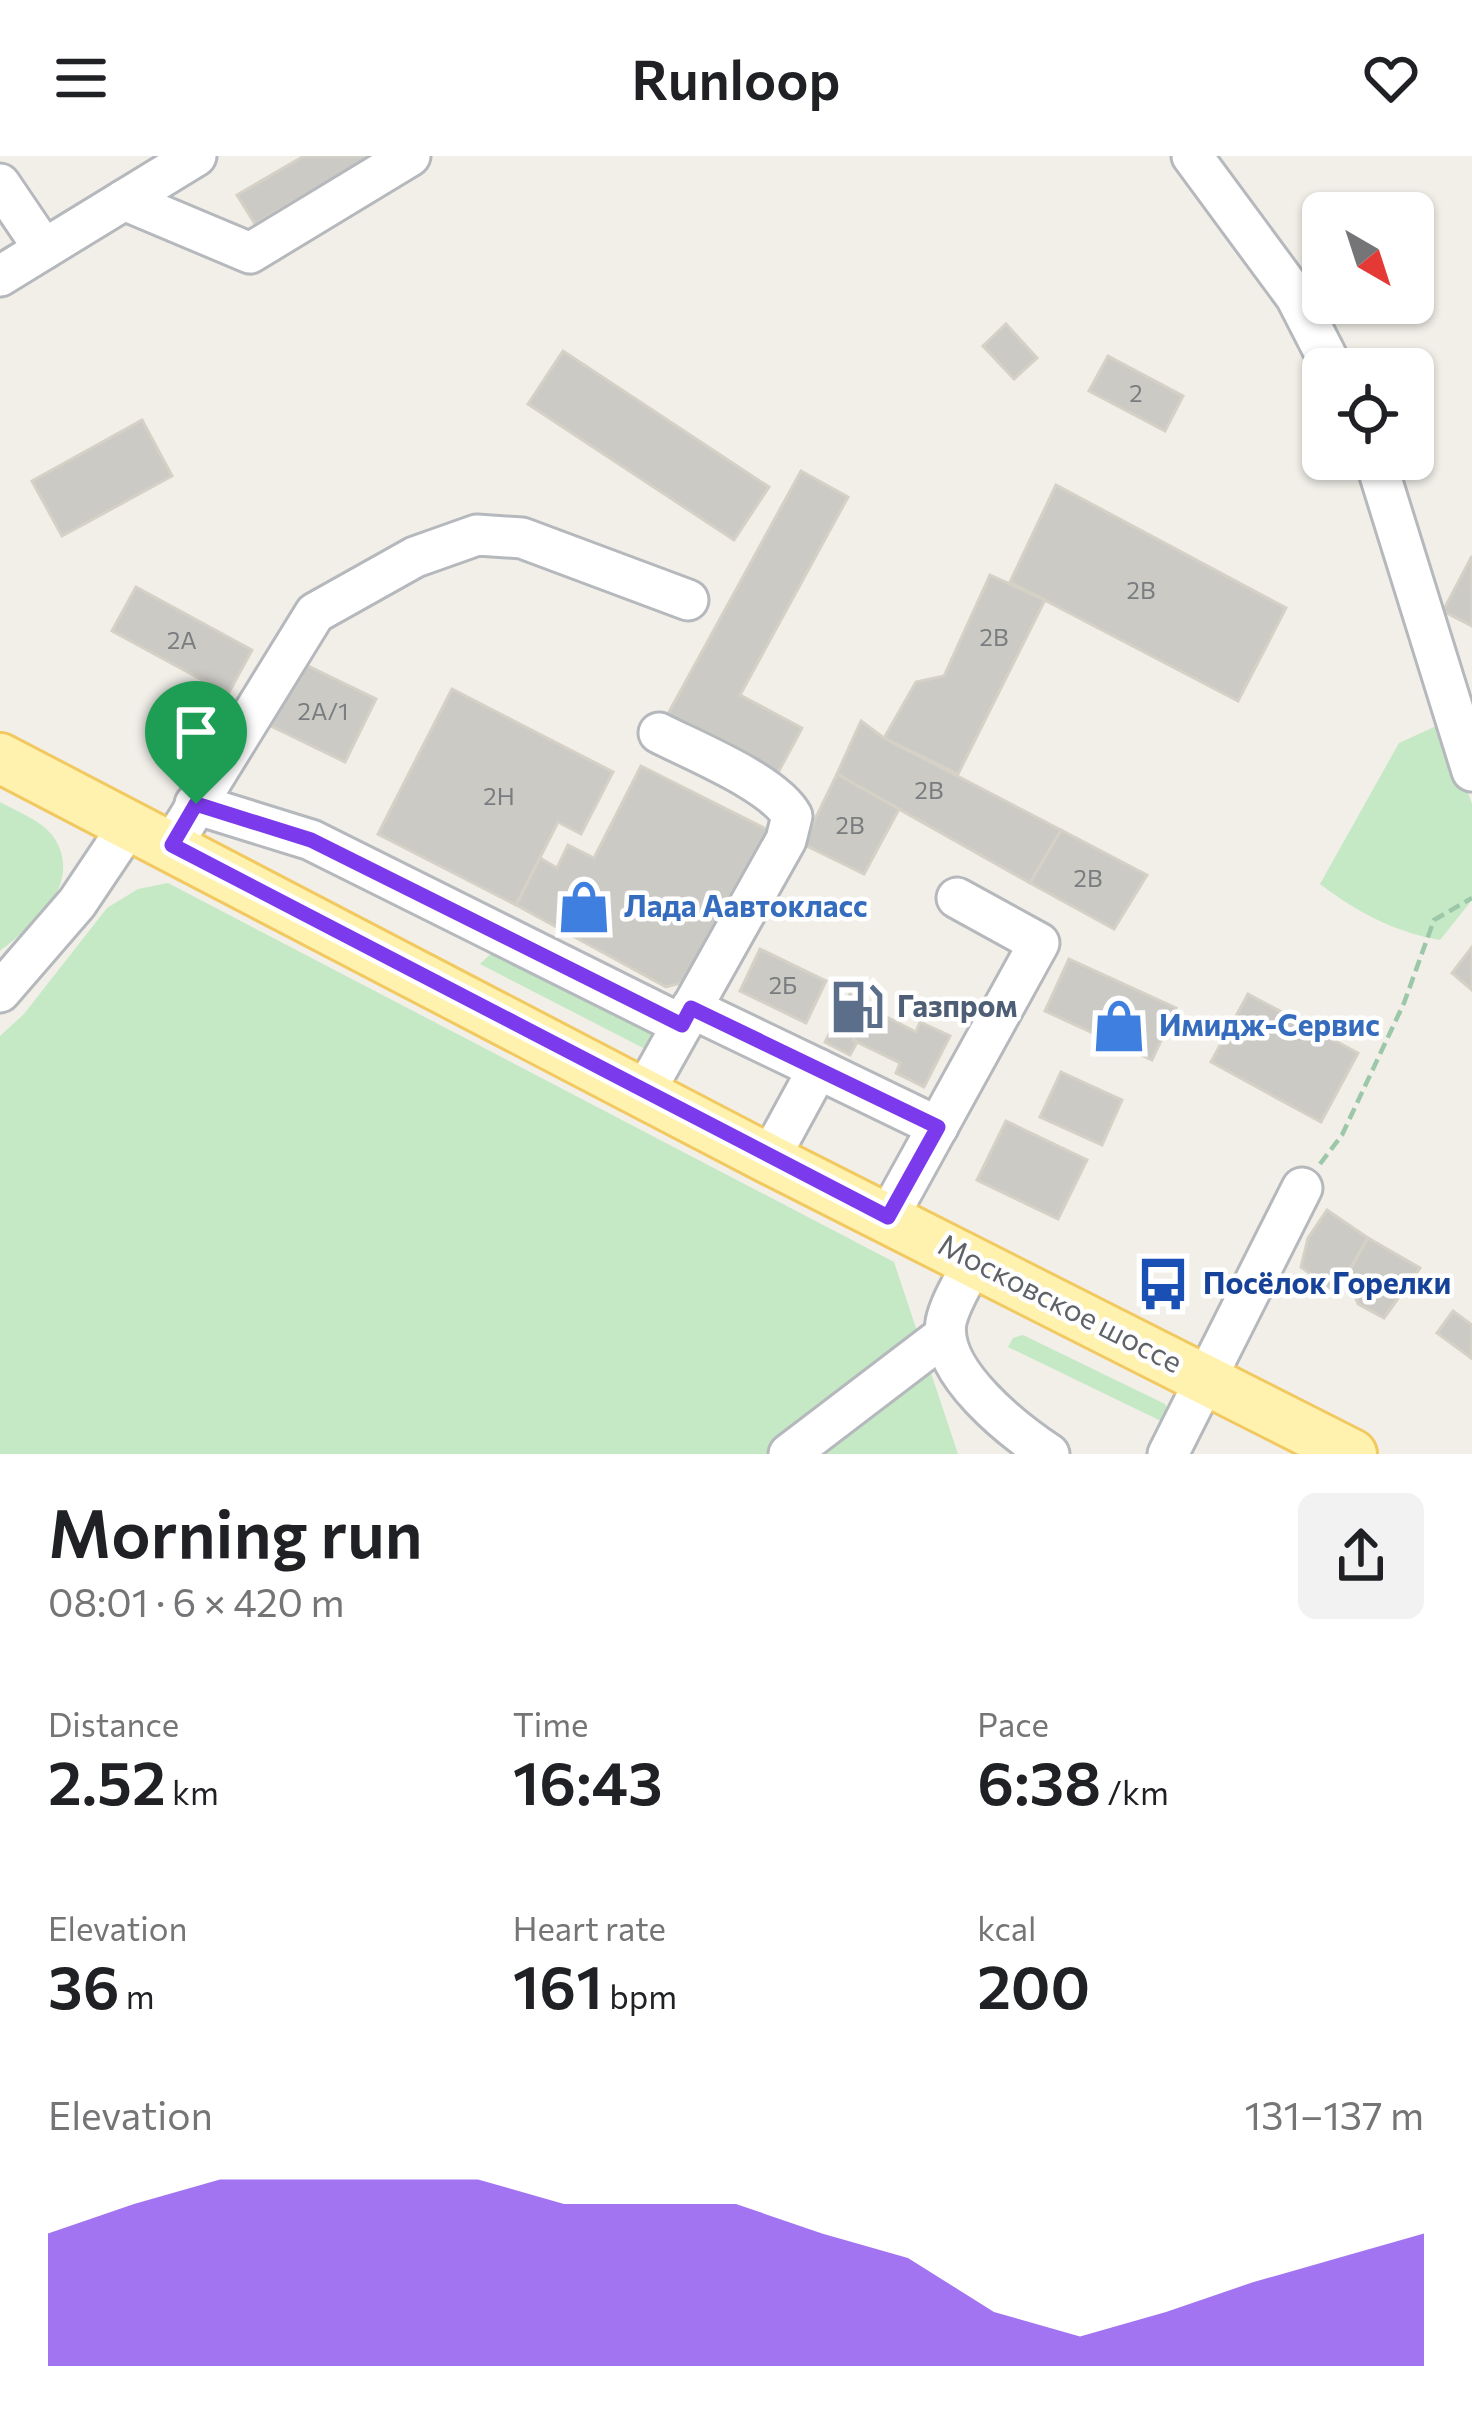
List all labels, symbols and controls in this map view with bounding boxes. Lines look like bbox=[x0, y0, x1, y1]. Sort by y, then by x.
icon: menu bbox=[48, 45, 114, 111]
text: Runloop bbox=[631, 45, 841, 111]
icon: heart bbox=[1358, 45, 1424, 111]
north arrow bbox=[1302, 192, 1434, 324]
map controls bbox=[1302, 192, 1434, 480]
button: locate bbox=[1302, 348, 1434, 480]
house number: 2 bbox=[1129, 378, 1143, 407]
house number: 2В bbox=[1127, 575, 1155, 604]
house number: 2В bbox=[980, 622, 1008, 651]
house number: 2А bbox=[167, 625, 197, 654]
pin bbox=[145, 681, 247, 804]
house number: 2А/1 bbox=[298, 696, 348, 725]
icon: arrive bbox=[163, 699, 229, 765]
house number: 2В bbox=[915, 775, 943, 804]
house number: 2Н bbox=[483, 781, 515, 810]
house number: 2В bbox=[836, 810, 864, 839]
house number: 2В bbox=[1074, 863, 1102, 892]
shop icon: Лада Аавтокласс bbox=[555, 878, 613, 936]
place label: Лада Аавтокласс bbox=[624, 886, 867, 923]
house number: 2Б bbox=[769, 970, 797, 999]
fuel station icon: Газпром bbox=[828, 978, 886, 1036]
place label: Газпром bbox=[897, 986, 1018, 1023]
shop icon: Имидж-Сервис bbox=[1090, 997, 1148, 1055]
place label: Имидж-Сервис bbox=[1159, 1005, 1380, 1042]
street label: Московское шоссе bbox=[933, 1224, 1189, 1379]
bus stop icon: Посёлок Горелки bbox=[1134, 1255, 1192, 1313]
place label: Посёлок Горелки bbox=[1203, 1263, 1451, 1300]
text: Morning run bbox=[48, 1491, 423, 1572]
button: share bbox=[1298, 1493, 1424, 1619]
text: 08:01 · 6 × 420 m bbox=[48, 1577, 345, 1625]
text: Distance bbox=[48, 1703, 179, 1744]
text: Time bbox=[513, 1703, 589, 1744]
text: Pace bbox=[977, 1703, 1049, 1744]
text: 2.52 bbox=[48, 1744, 166, 1817]
text: 16:43 bbox=[513, 1744, 663, 1817]
text: 6:38 bbox=[977, 1744, 1101, 1817]
text: km bbox=[166, 1771, 219, 1812]
text: /km bbox=[1101, 1771, 1169, 1812]
text: Elevation bbox=[48, 1907, 187, 1948]
text: Heart rate bbox=[513, 1907, 666, 1948]
text: kcal bbox=[977, 1907, 1036, 1948]
text: 36 bbox=[48, 1948, 120, 2021]
text: 161 bbox=[513, 1948, 603, 2021]
text: 200 bbox=[977, 1948, 1090, 2021]
text: m bbox=[120, 1975, 155, 2016]
text: bpm bbox=[603, 1975, 677, 2016]
text: Elevation bbox=[48, 2090, 213, 2138]
text: 131–137 m bbox=[1245, 2090, 1424, 2138]

